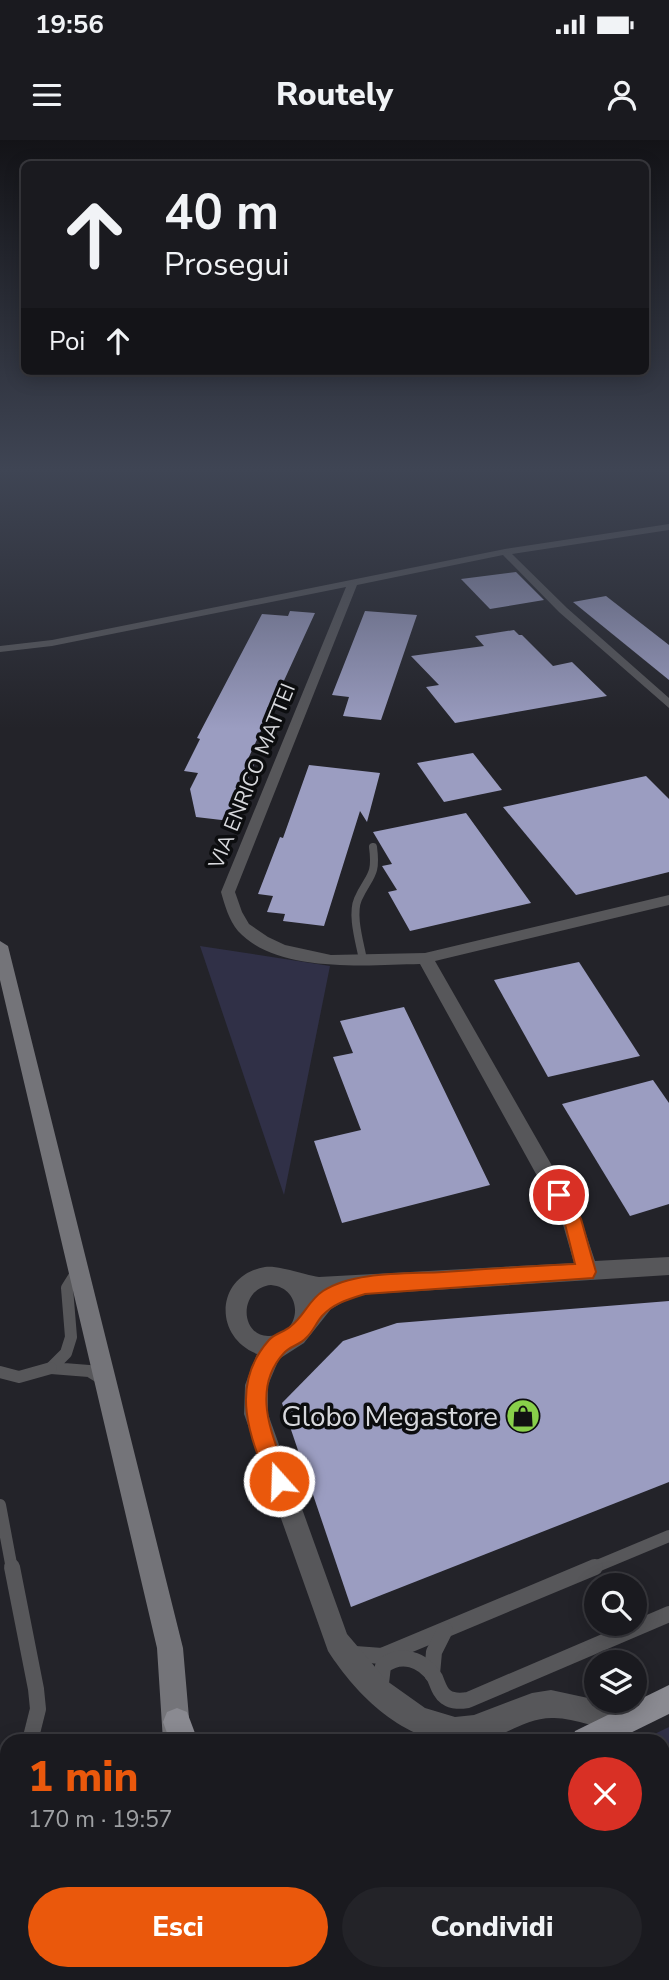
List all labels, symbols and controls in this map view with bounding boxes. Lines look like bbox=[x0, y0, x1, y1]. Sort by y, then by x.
text: 19:56 bbox=[35, 7, 104, 42]
text: Routely bbox=[276, 73, 393, 116]
icon: menu bbox=[28, 76, 66, 114]
icon: person bbox=[603, 76, 641, 114]
text: 40 m bbox=[164, 179, 279, 246]
icon: ahead bbox=[49, 189, 140, 280]
text: Prosegui bbox=[164, 243, 290, 286]
icon: ahead bbox=[99, 322, 137, 360]
text: Poi bbox=[49, 324, 85, 359]
street label: VIA ENRICO MATTEI bbox=[202, 679, 302, 874]
pin bbox=[529, 1165, 589, 1225]
icon: arrive bbox=[540, 1176, 578, 1214]
shop icon: Globo Megastore bbox=[504, 1397, 542, 1435]
place label: Globo Megastore bbox=[281, 1398, 498, 1436]
position arrow bbox=[242, 1444, 316, 1518]
map controls bbox=[584, 1573, 647, 1713]
button: search bbox=[584, 1573, 647, 1636]
button: layers bbox=[584, 1650, 647, 1713]
text: 1 min bbox=[28, 1749, 138, 1806]
button: close bbox=[568, 1757, 642, 1831]
text: 170 m · 19:57 bbox=[28, 1804, 173, 1835]
button: Esci bbox=[28, 1887, 328, 1967]
button: Condividi bbox=[342, 1887, 642, 1967]

